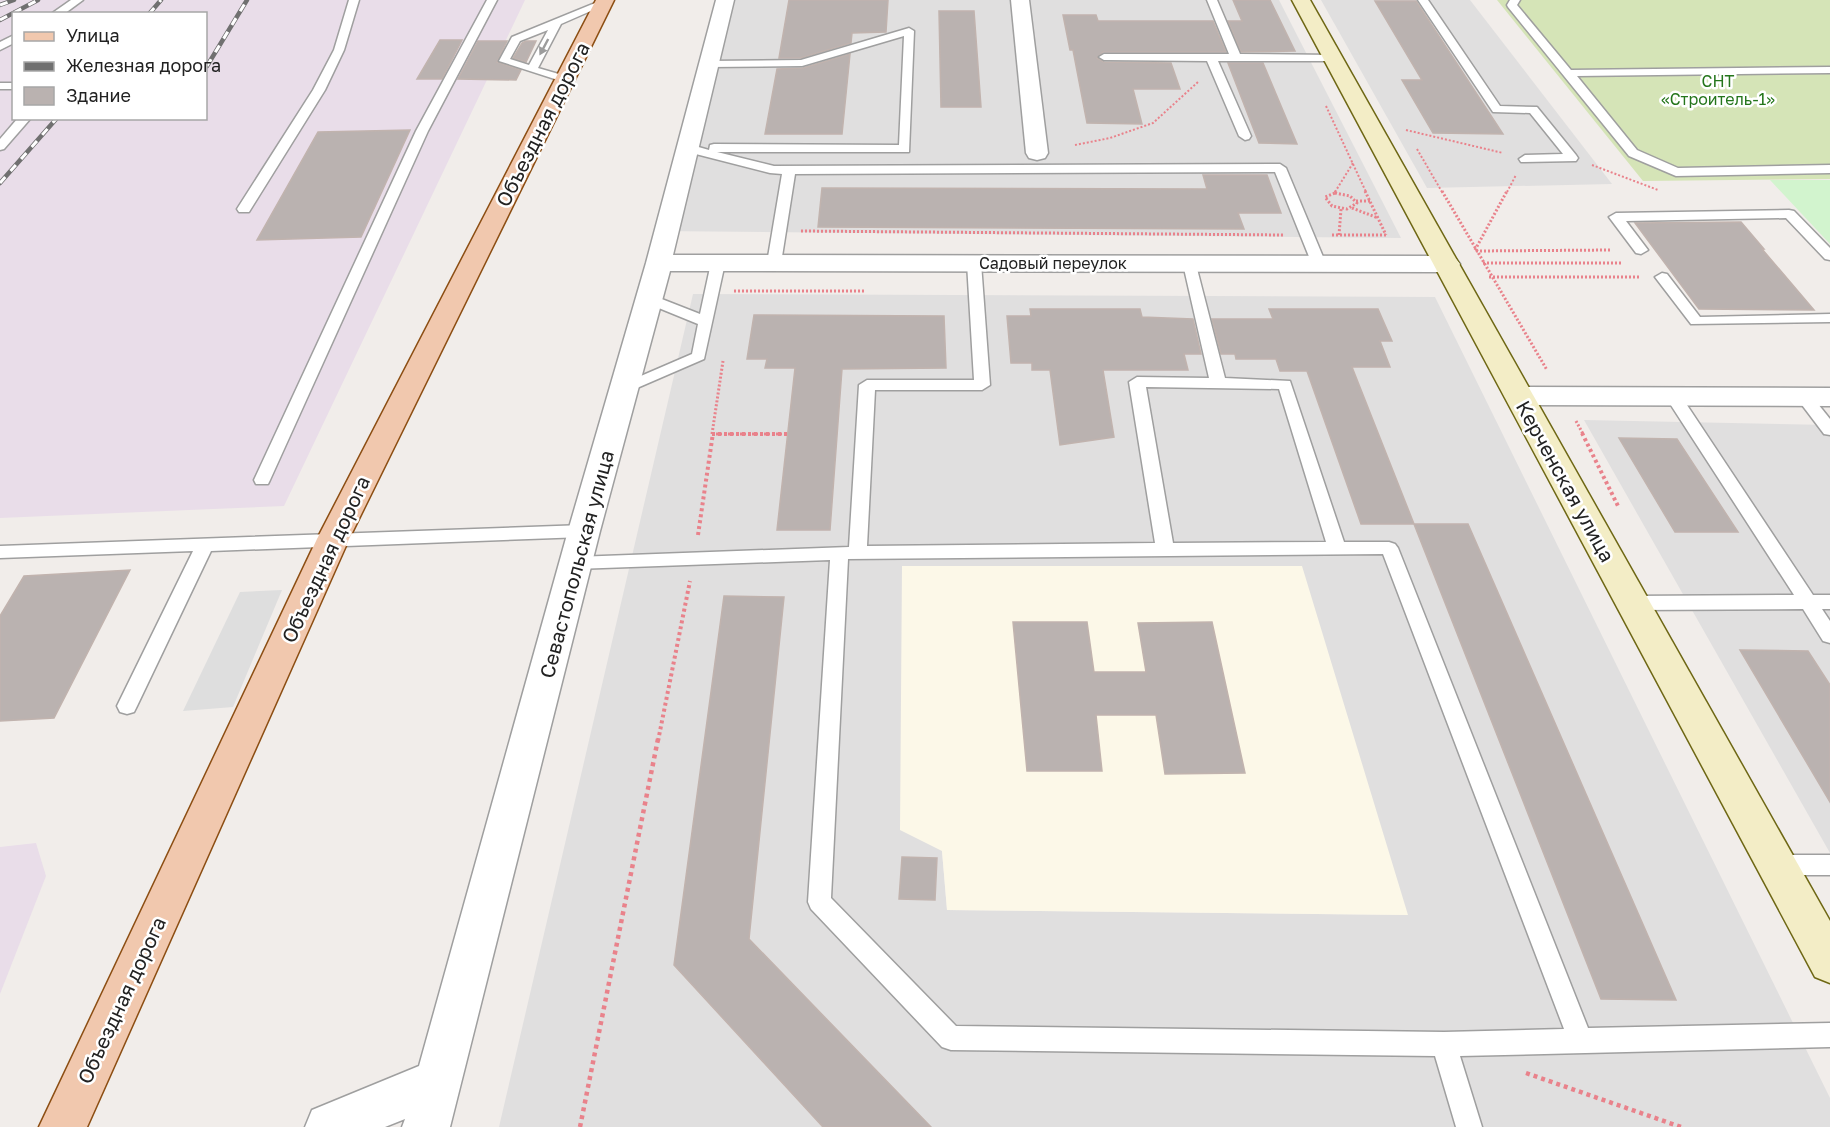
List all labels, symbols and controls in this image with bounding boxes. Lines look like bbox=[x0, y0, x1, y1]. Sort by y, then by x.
legend bbox=[12, 12, 207, 120]
text: Улица bbox=[66, 24, 120, 46]
street label: Объездная дорога bbox=[490, 38, 594, 210]
one-way arrow bbox=[539, 39, 549, 56]
text: Железная дорога bbox=[66, 54, 221, 76]
park label: СНТ «Строитель-1» bbox=[1661, 71, 1775, 109]
text: Здание bbox=[66, 84, 131, 106]
street label: Садовый переулок bbox=[979, 253, 1127, 273]
street label: Керченская улица bbox=[1512, 396, 1620, 566]
street label: Севастопольская улица bbox=[534, 447, 618, 681]
street label: Объездная дорога bbox=[276, 472, 374, 646]
street label: Объездная дорога bbox=[72, 913, 170, 1087]

